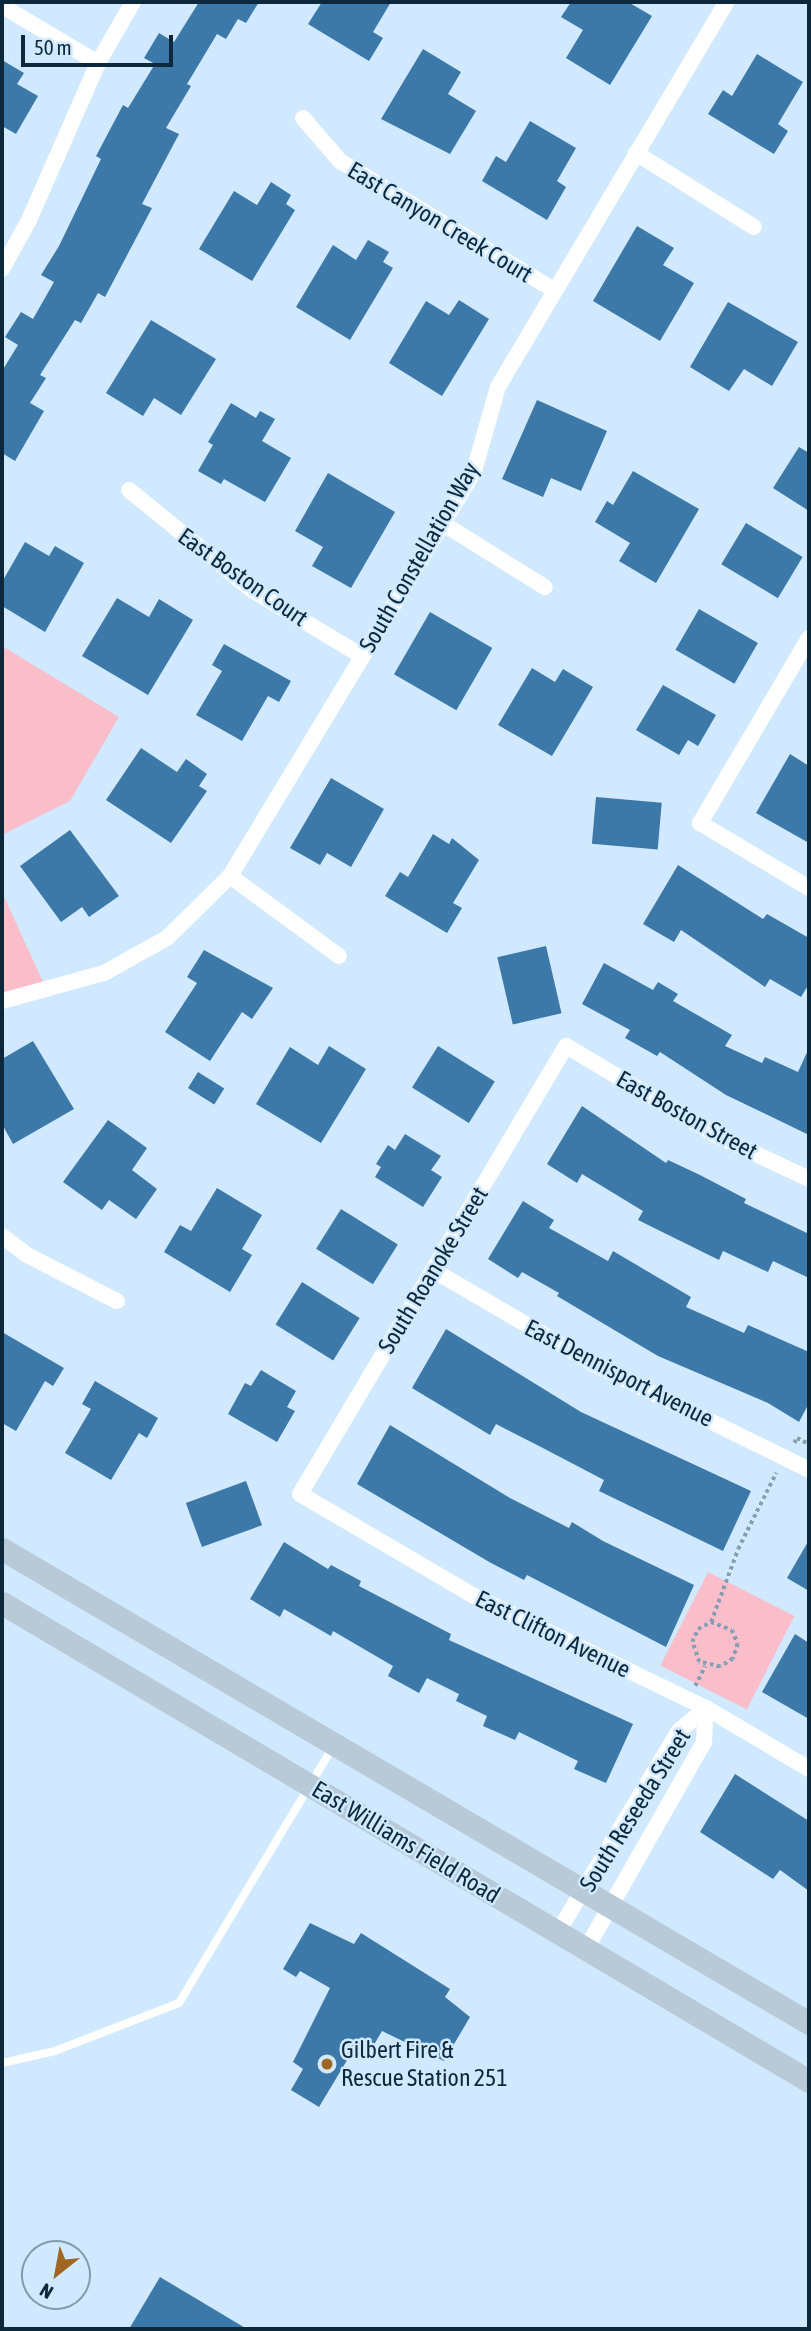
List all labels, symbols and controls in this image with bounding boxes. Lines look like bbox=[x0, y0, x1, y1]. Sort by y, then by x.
scale bar bbox=[24, 21, 177, 65]
text: 50 m bbox=[34, 35, 72, 59]
street label: East Canyon Creek Court bbox=[342, 155, 538, 289]
street label: South Constellation Way bbox=[353, 457, 485, 657]
street label: East Boston Court bbox=[173, 522, 313, 632]
street label: East Boston Street bbox=[611, 1064, 763, 1166]
street label: South Roanoke Street bbox=[372, 1182, 494, 1358]
street label: East Dennisport Avenue bbox=[520, 1313, 718, 1433]
street label: East Clifton Avenue bbox=[471, 1584, 635, 1684]
street label: South Reseeda Street bbox=[573, 1723, 697, 1897]
street label: East Williams Field Road bbox=[307, 1775, 505, 1909]
place label: Gilbert Fire & Rescue Station 251 bbox=[341, 2036, 508, 2092]
marker: Gilbert Fire & Rescue Station 251 bbox=[319, 2056, 335, 2072]
north arrow bbox=[21, 2240, 91, 2310]
text: N bbox=[36, 2279, 57, 2304]

